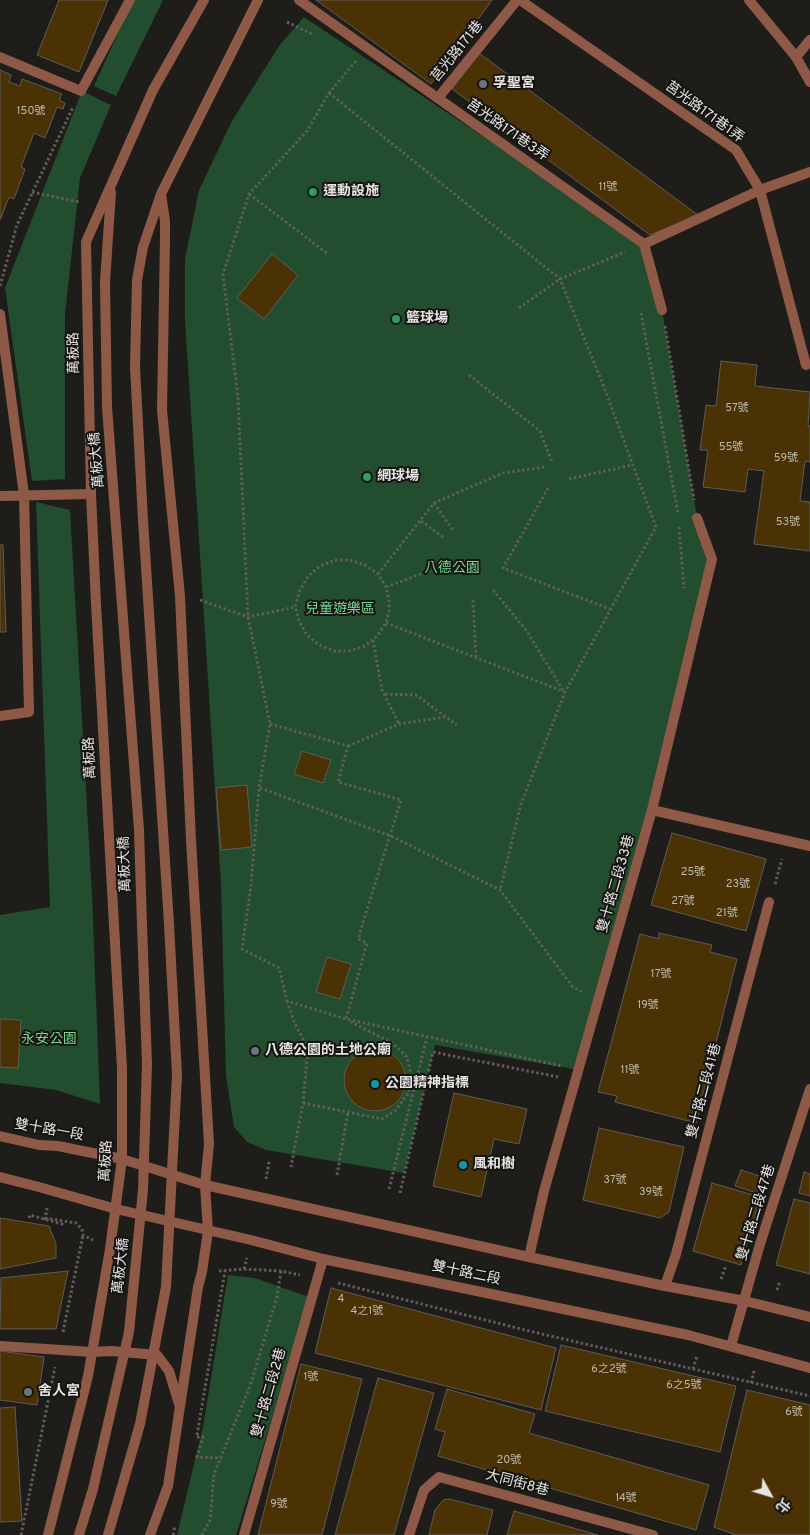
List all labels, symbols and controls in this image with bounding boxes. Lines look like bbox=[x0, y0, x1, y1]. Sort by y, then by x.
street label: 莒光路171巷 bbox=[428, 18, 488, 86]
place label: 孚聖宮 bbox=[493, 76, 535, 92]
marker: 孚聖宮 bbox=[477, 78, 489, 90]
street label: 莒光路171巷1弄 bbox=[661, 79, 747, 147]
street label: 莒光路171巷3弄 bbox=[463, 96, 551, 166]
house number: 150號 bbox=[17, 105, 45, 119]
house number: 11號 bbox=[598, 181, 618, 195]
place label: 運動設施 bbox=[323, 184, 379, 200]
marker: 運動設施 bbox=[307, 186, 319, 198]
place label: 籃球場 bbox=[406, 311, 448, 327]
marker: 籃球場 bbox=[390, 313, 402, 325]
street label: 萬板路 bbox=[66, 332, 84, 374]
house number: 57號 bbox=[725, 402, 749, 416]
street label: 萬板大橋 bbox=[87, 431, 109, 489]
house number: 55號 bbox=[719, 441, 743, 455]
house number: 59號 bbox=[774, 452, 798, 466]
place label: 網球場 bbox=[377, 469, 419, 485]
marker: 網球場 bbox=[361, 471, 373, 483]
house number: 53號 bbox=[776, 516, 800, 530]
park label: 八德公園 bbox=[424, 561, 480, 577]
park label: 兒童遊樂區 bbox=[305, 602, 375, 618]
street label: 萬板路 bbox=[82, 737, 100, 779]
street label: 雙十路二段33巷 bbox=[595, 833, 639, 935]
street label: 萬板大橋 bbox=[117, 836, 135, 892]
house number: 25號 bbox=[681, 866, 705, 880]
house number: 23號 bbox=[726, 878, 750, 892]
house number: 27號 bbox=[671, 895, 695, 909]
house number: 21號 bbox=[716, 907, 738, 921]
house number: 17號 bbox=[651, 968, 671, 982]
house number: 19號 bbox=[637, 999, 659, 1013]
park label: 永安公園 bbox=[21, 1032, 77, 1048]
street label: 雙十路二段41巷 bbox=[684, 1042, 726, 1140]
place label: 八德公園的土地公廟 bbox=[265, 1043, 391, 1059]
marker: 八德公園的土地公廟 bbox=[249, 1045, 261, 1057]
house number: 11號 bbox=[620, 1064, 640, 1078]
place label: 公園精神指標 bbox=[385, 1076, 469, 1092]
marker: 公園精神指標 bbox=[369, 1078, 381, 1090]
street label: 雙十路一段 bbox=[13, 1117, 85, 1145]
street label: 萬板路 bbox=[98, 1140, 116, 1182]
place label: 風和樹 bbox=[473, 1157, 515, 1173]
marker: 風和樹 bbox=[457, 1159, 469, 1171]
street label: 雙十路二段47巷 bbox=[734, 1163, 780, 1263]
house number: 37號 bbox=[603, 1174, 627, 1188]
house number: 39號 bbox=[639, 1186, 663, 1200]
street label: 萬板大橋 bbox=[111, 1237, 133, 1295]
street label: 雙十路二段 bbox=[430, 1259, 502, 1289]
house number: 4 bbox=[338, 1293, 344, 1307]
house number: 4之1號 bbox=[351, 1305, 383, 1319]
street label: 雙十路二段2巷 bbox=[249, 1346, 291, 1440]
house number: 6之2號 bbox=[591, 1363, 627, 1377]
house number: 1號 bbox=[303, 1371, 319, 1385]
house number: 6之5號 bbox=[666, 1379, 702, 1393]
place label: 舍人宮 bbox=[38, 1384, 80, 1400]
marker: 舍人宮 bbox=[22, 1386, 34, 1398]
house number: 6號 bbox=[785, 1406, 803, 1420]
house number: 20號 bbox=[497, 1454, 521, 1468]
street label: 大同街8巷 bbox=[484, 1468, 550, 1500]
north arrow bbox=[745, 1470, 795, 1520]
house number: 14號 bbox=[615, 1492, 637, 1506]
text: 北 bbox=[771, 1494, 793, 1516]
house number: 9號 bbox=[270, 1498, 288, 1512]

